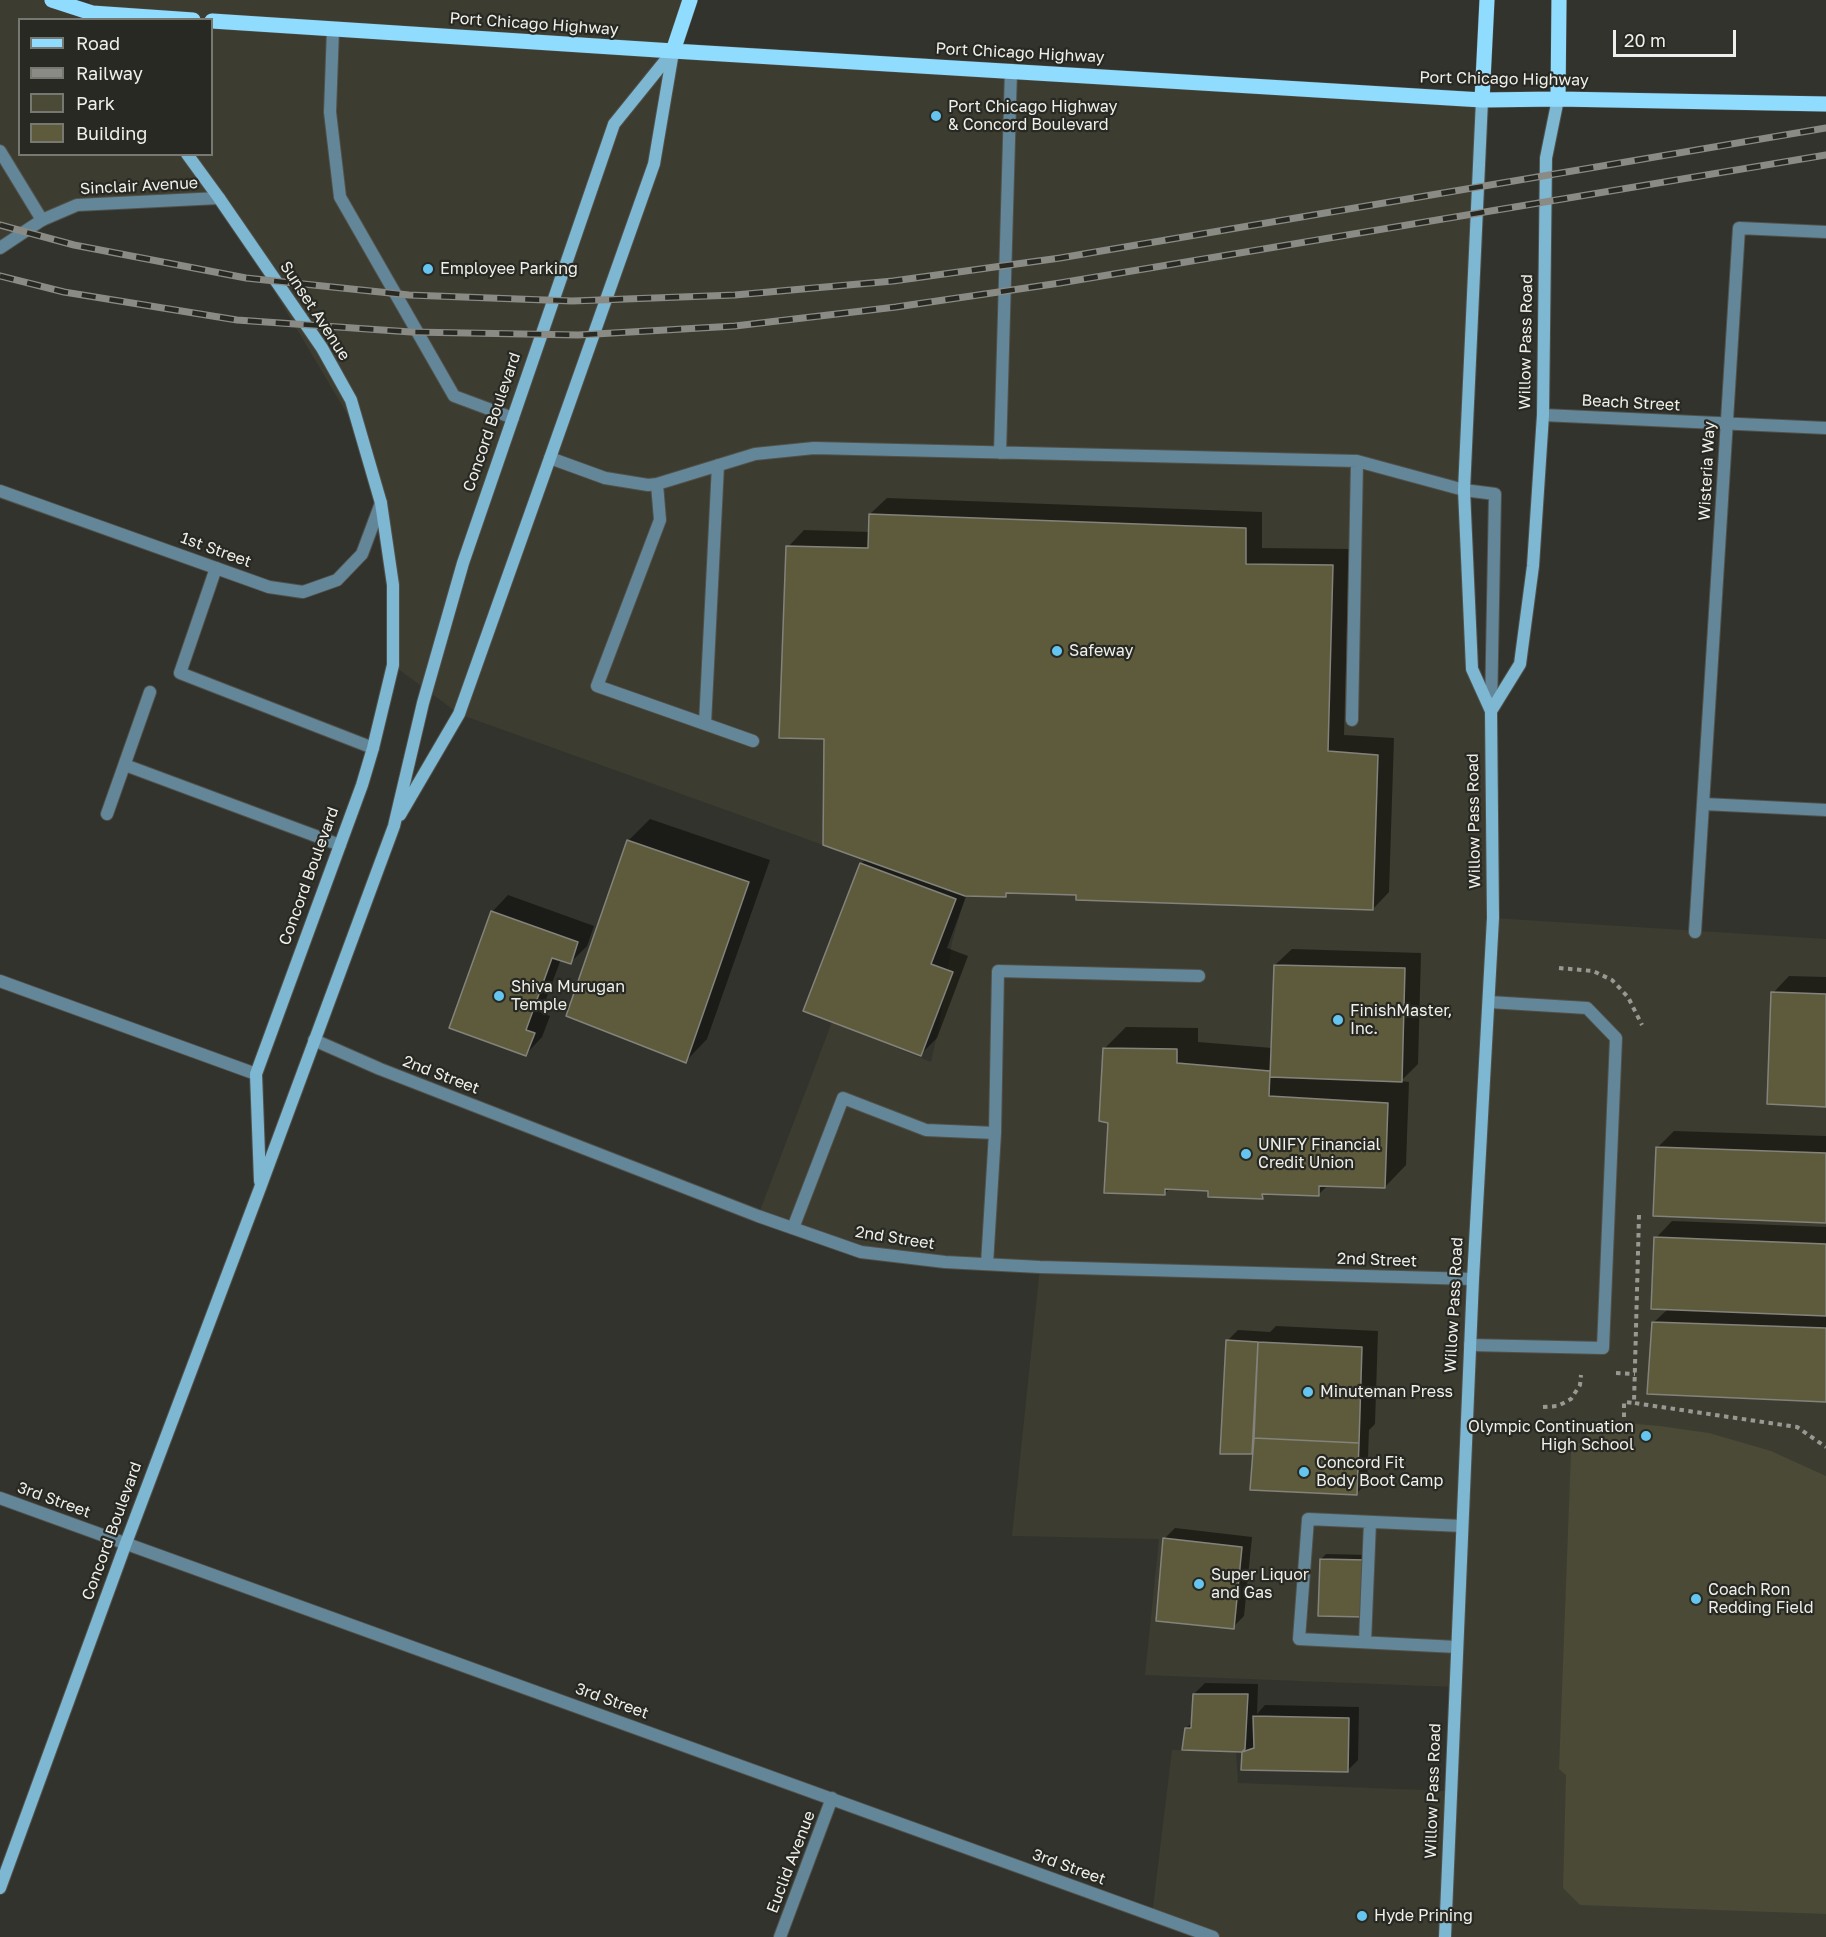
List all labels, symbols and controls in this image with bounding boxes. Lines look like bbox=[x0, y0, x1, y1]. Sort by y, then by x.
street label: Port Chicago Highway bbox=[449, 9, 619, 39]
legend bbox=[18, 18, 213, 156]
scale bar bbox=[1616, 18, 1739, 56]
text: 20 m bbox=[1624, 29, 1666, 51]
text: Road bbox=[76, 32, 120, 54]
street label: Port Chicago Highway bbox=[935, 39, 1105, 67]
text: Railway bbox=[76, 62, 143, 84]
street label: Port Chicago Highway bbox=[1419, 68, 1589, 90]
text: Park bbox=[76, 92, 115, 114]
place label: Port Chicago Highway & Concord Boulevard bbox=[948, 97, 1117, 135]
marker: Port Chicago Highway & Concord Boulevard bbox=[929, 109, 943, 123]
text: Building bbox=[76, 122, 147, 144]
street label: Sinclair Avenue bbox=[79, 173, 199, 199]
street label: Sunset Avenue bbox=[276, 258, 354, 364]
place label: Employee Parking bbox=[440, 259, 578, 279]
marker: Employee Parking bbox=[421, 262, 435, 276]
street label: Willow Pass Road bbox=[1515, 274, 1537, 410]
street label: Concord Boulevard bbox=[459, 350, 525, 494]
street label: Beach Street bbox=[1581, 391, 1681, 415]
street label: Wisteria Way bbox=[1695, 421, 1719, 521]
street label: 1st Street bbox=[178, 528, 254, 572]
place label: Safeway bbox=[1069, 641, 1133, 661]
marker: Safeway bbox=[1050, 644, 1064, 658]
street label: Willow Pass Road bbox=[1463, 753, 1485, 889]
street label: Concord Boulevard bbox=[275, 804, 343, 948]
place label: Shiva Murugan Temple bbox=[511, 977, 625, 1015]
marker: Shiva Murugan Temple bbox=[492, 989, 506, 1003]
place label: FinishMaster, Inc. bbox=[1350, 1001, 1452, 1039]
marker: FinishMaster, Inc. bbox=[1331, 1013, 1345, 1027]
street label: 2nd Street bbox=[400, 1052, 482, 1098]
place label: UNIFY Financial Credit Union bbox=[1258, 1135, 1381, 1173]
marker: UNIFY Financial Credit Union bbox=[1239, 1147, 1253, 1161]
street label: 2nd Street bbox=[854, 1222, 936, 1254]
street label: Willow Pass Road bbox=[1441, 1237, 1467, 1373]
street label: 2nd Street bbox=[1337, 1249, 1417, 1271]
place label: Minuteman Press bbox=[1320, 1382, 1453, 1402]
marker: Minuteman Press bbox=[1301, 1385, 1315, 1399]
place label: Olympic Continuation High School bbox=[1468, 1417, 1634, 1455]
marker: Olympic Continuation High School bbox=[1639, 1429, 1653, 1443]
place label: Concord Fit Body Boot Camp bbox=[1316, 1453, 1443, 1491]
street label: Concord Boulevard bbox=[78, 1459, 146, 1603]
marker: Concord Fit Body Boot Camp bbox=[1297, 1465, 1311, 1479]
street label: 3rd Street bbox=[15, 1478, 93, 1522]
place label: Super Liquor and Gas bbox=[1211, 1565, 1309, 1603]
marker: Super Liquor and Gas bbox=[1192, 1577, 1206, 1591]
place label: Coach Ron Redding Field bbox=[1708, 1580, 1814, 1618]
marker: Coach Ron Redding Field bbox=[1689, 1592, 1703, 1606]
street label: 3rd Street bbox=[573, 1679, 651, 1723]
street label: Willow Pass Road bbox=[1421, 1723, 1445, 1859]
street label: Euclid Avenue bbox=[763, 1808, 819, 1916]
street label: 3rd Street bbox=[1030, 1845, 1108, 1889]
place label: Hyde Prining bbox=[1374, 1906, 1473, 1926]
marker: Hyde Prining bbox=[1355, 1909, 1369, 1923]

